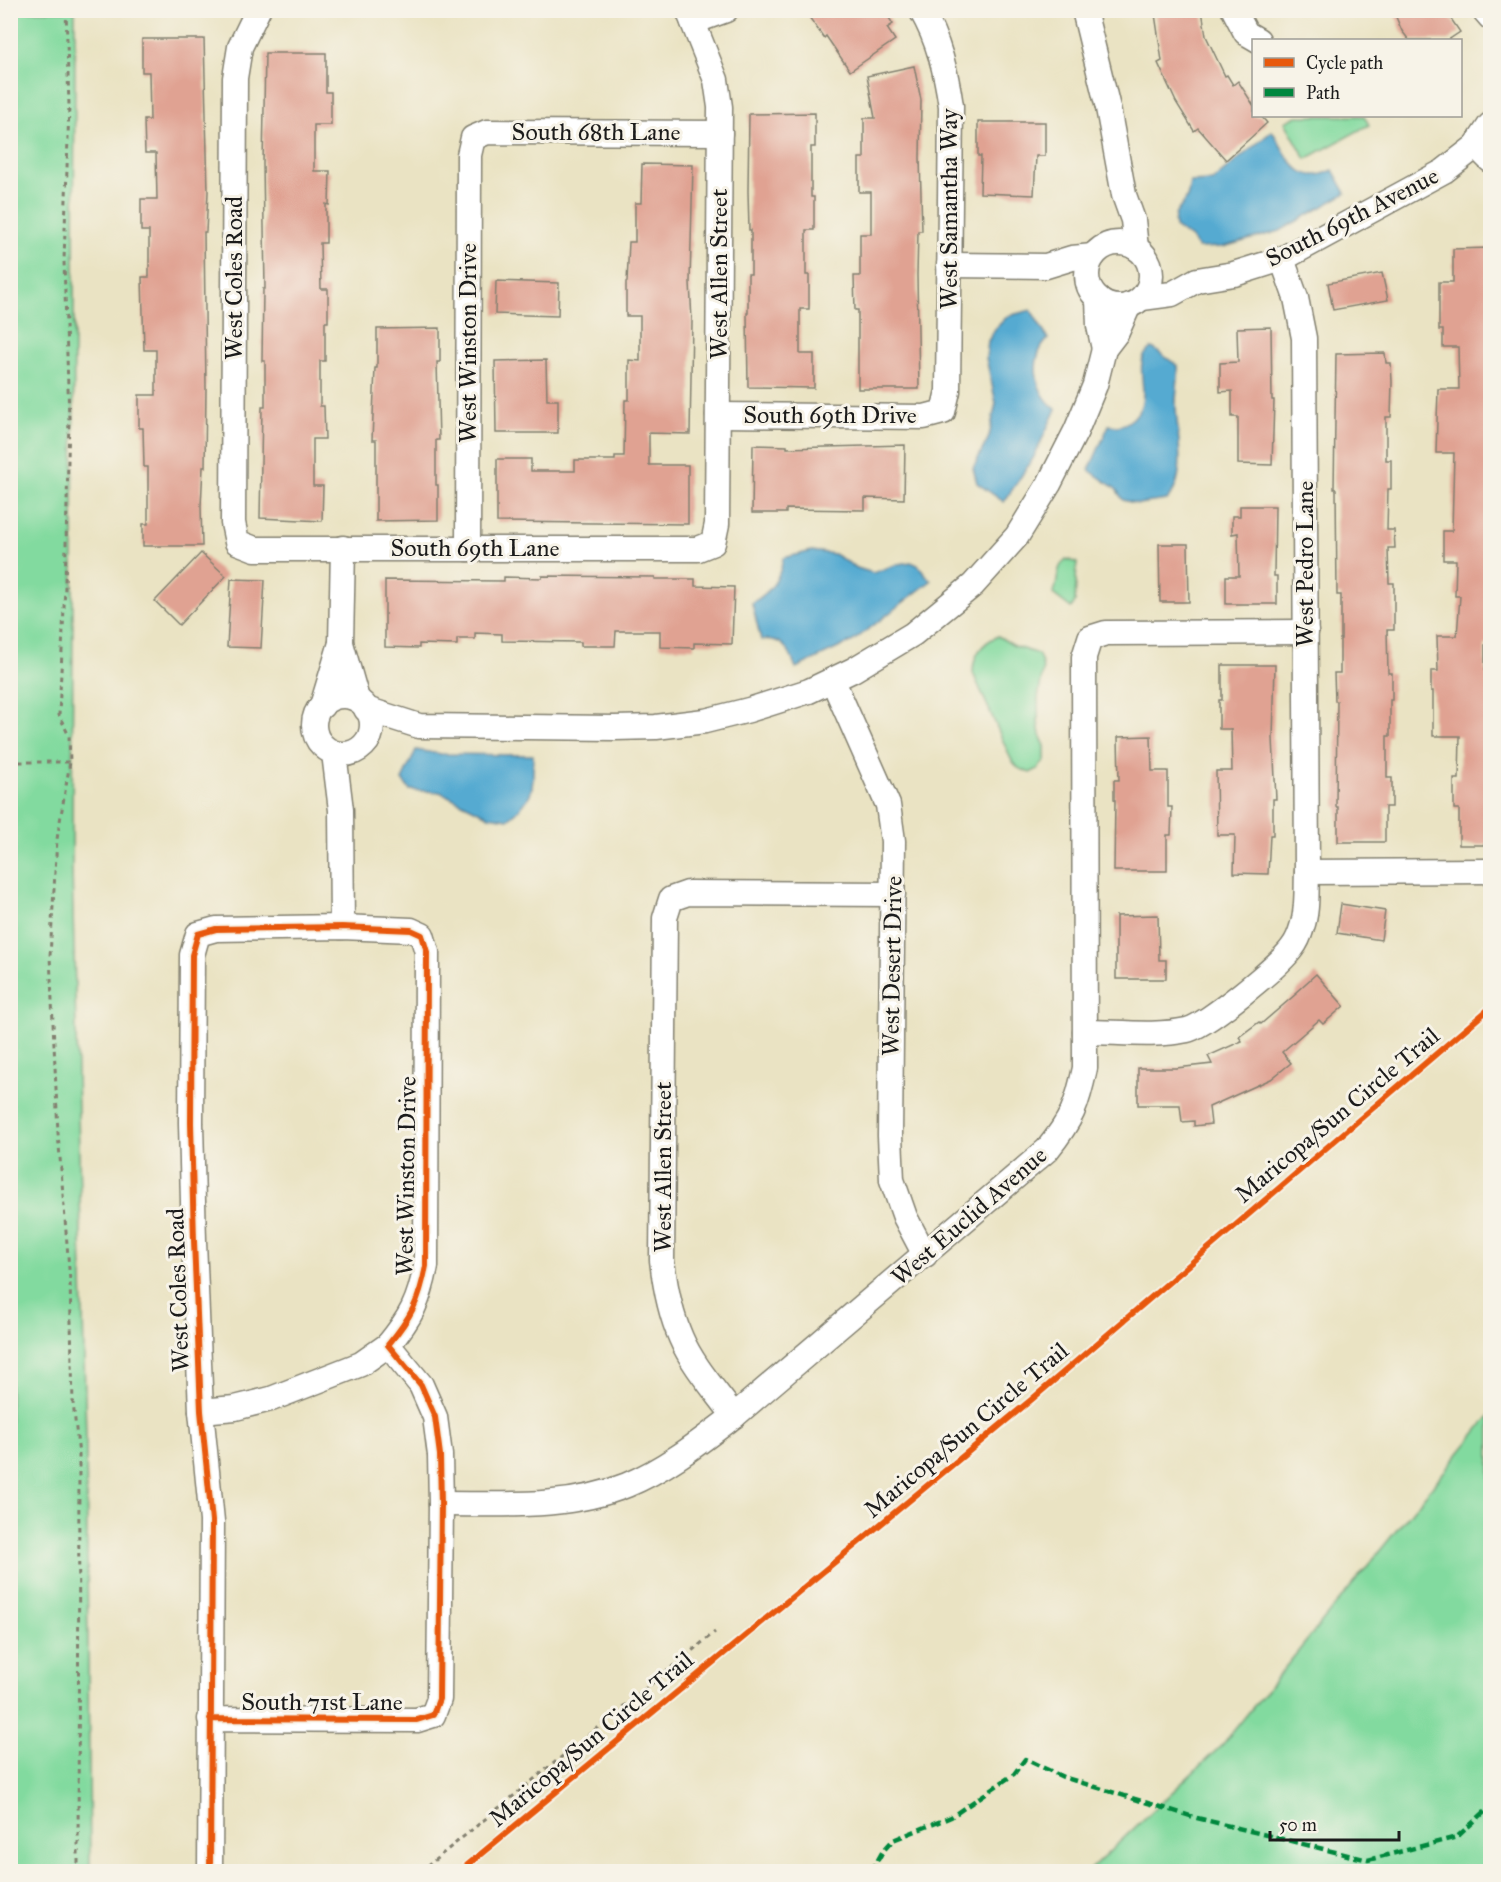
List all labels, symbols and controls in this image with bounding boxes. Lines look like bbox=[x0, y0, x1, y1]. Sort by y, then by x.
legend bbox=[1252, 39, 1462, 117]
text: Cycle path bbox=[1306, 52, 1383, 74]
text: Path bbox=[1306, 82, 1340, 104]
street label: West Samantha Way bbox=[934, 108, 964, 310]
street label: South 68th Lane bbox=[512, 117, 680, 147]
street label: South 69th Avenue bbox=[1260, 160, 1444, 274]
street label: West Allen Street bbox=[704, 188, 734, 360]
street label: West Coles Road bbox=[219, 196, 249, 360]
street label: West Winston Drive bbox=[453, 243, 483, 443]
street label: South 69th Drive bbox=[743, 400, 917, 430]
street label: West Pedro Lane bbox=[1290, 481, 1320, 647]
street label: South 69th Lane bbox=[391, 533, 559, 563]
street label: West Desert Drive bbox=[875, 876, 909, 1056]
street label: Maricopa/Sun Circle Trail bbox=[1229, 1020, 1446, 1209]
street label: West Winston Drive bbox=[389, 1076, 423, 1276]
street label: West Allen Street bbox=[648, 1081, 678, 1253]
street label: West Euclid Avenue bbox=[885, 1140, 1053, 1292]
street label: West Coles Road bbox=[160, 1207, 196, 1373]
street label: Maricopa/Sun Circle Trail bbox=[858, 1335, 1075, 1524]
street label: Maricopa/Sun Circle Trail bbox=[483, 1644, 700, 1833]
street label: South 71st Lane bbox=[241, 1687, 403, 1717]
scale bar bbox=[1270, 1804, 1399, 1842]
text: 50 m bbox=[1279, 1814, 1317, 1836]

